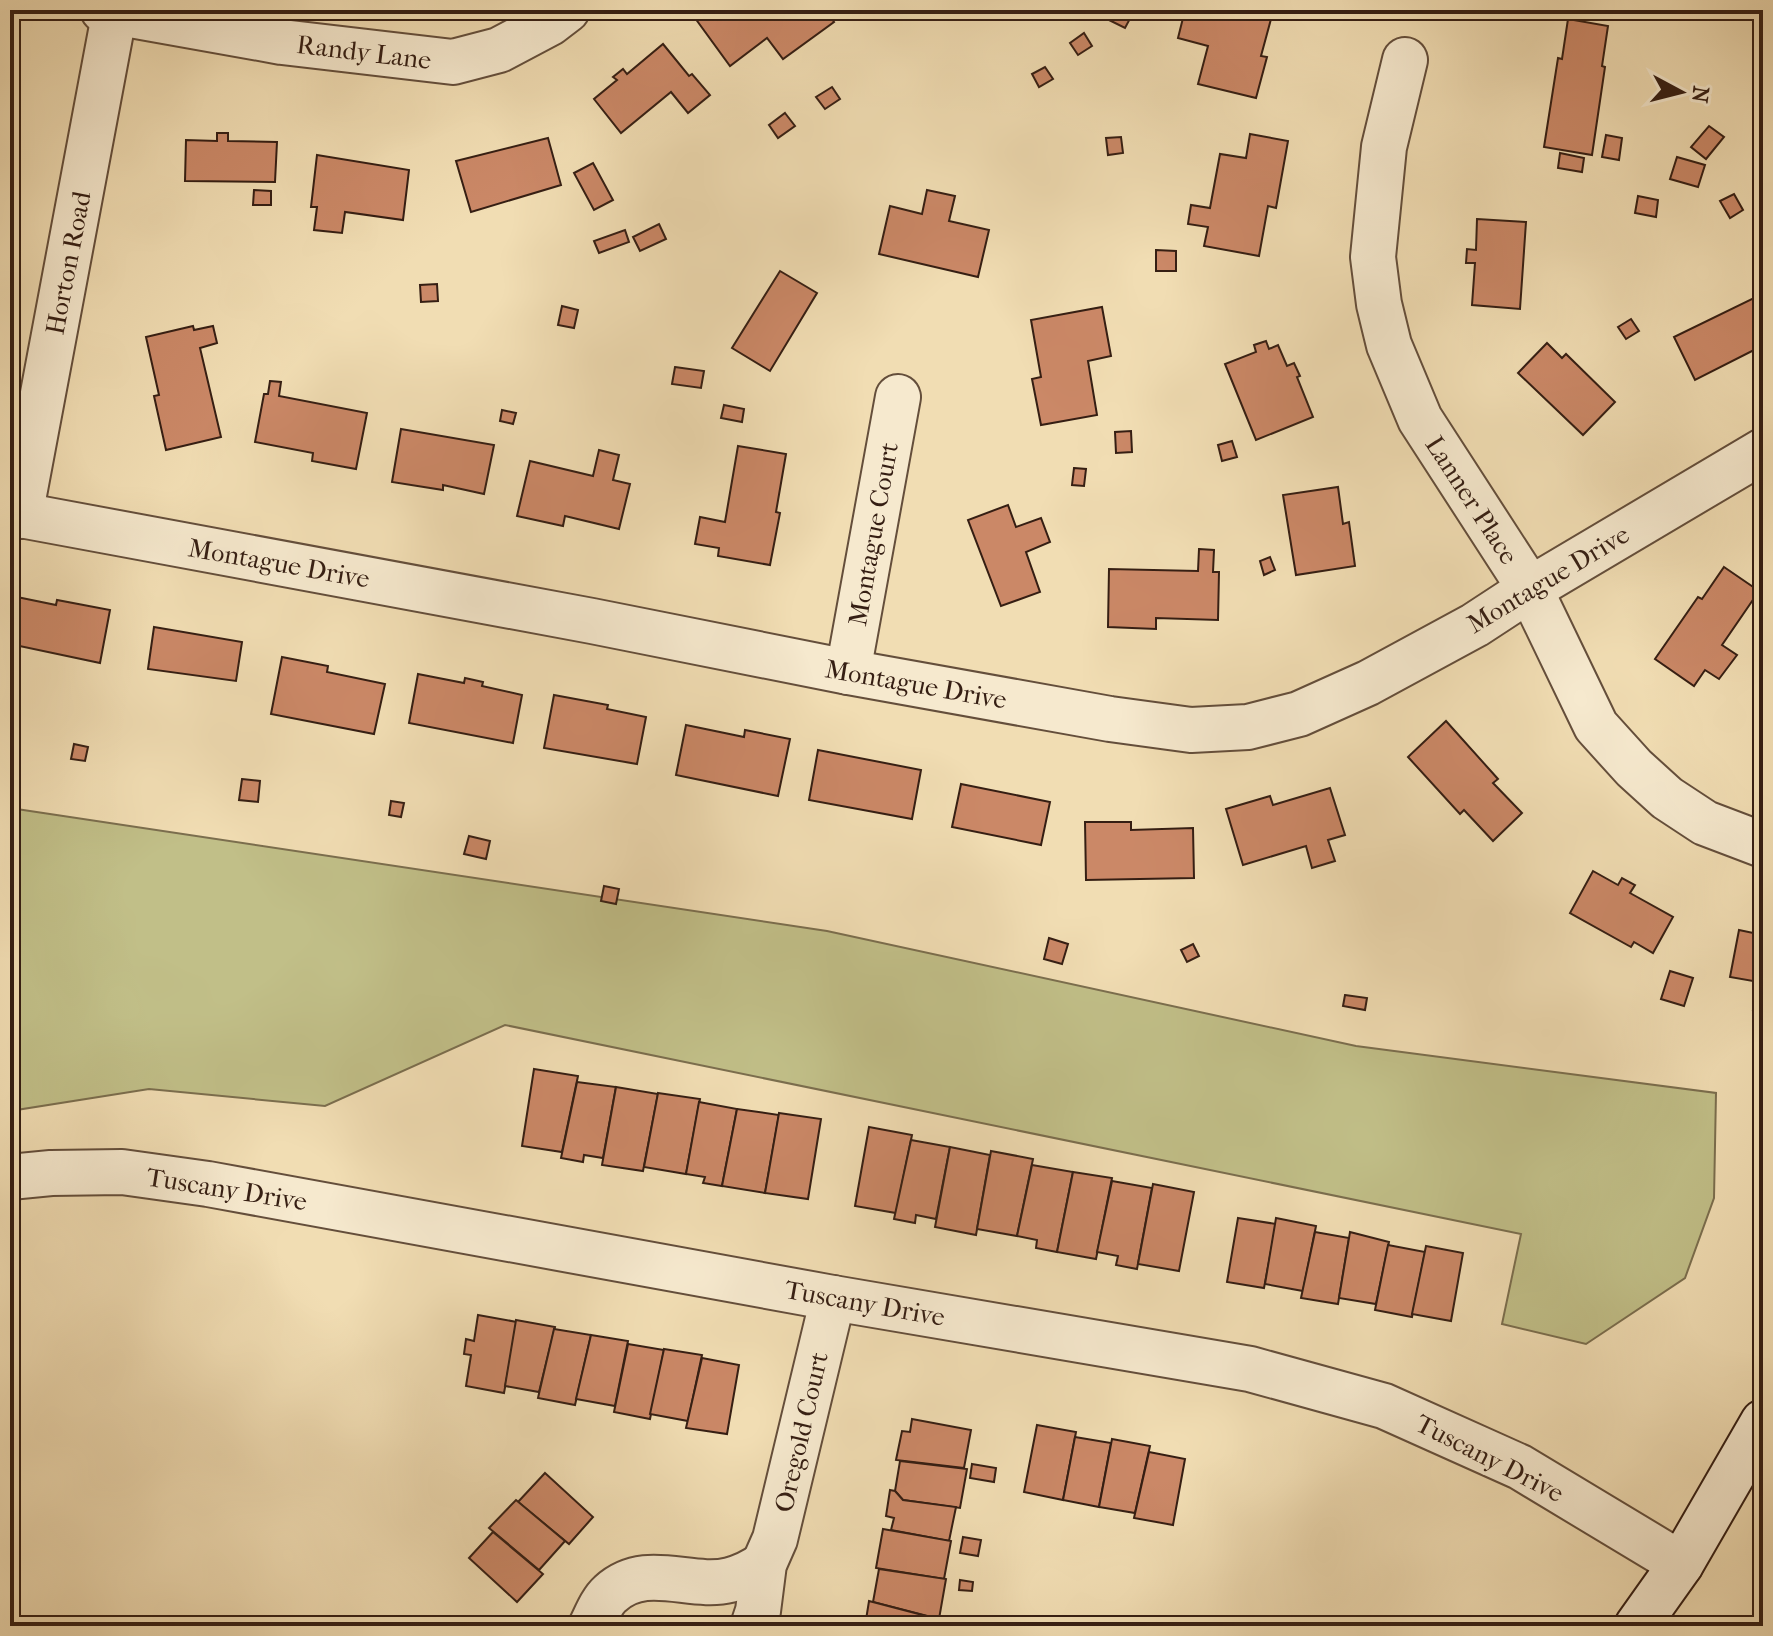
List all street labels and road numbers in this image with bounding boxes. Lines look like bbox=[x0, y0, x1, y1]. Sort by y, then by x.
street label: Randy Lane bbox=[295, 29, 433, 76]
street label: Horton Road bbox=[39, 188, 98, 337]
street label: Lanner Place bbox=[1419, 430, 1525, 570]
street label: Montague Court bbox=[842, 439, 905, 628]
street label: Montague Drive bbox=[1462, 519, 1635, 640]
street label: Montague Drive bbox=[186, 532, 372, 595]
street label: Montague Drive bbox=[823, 653, 1009, 716]
street label: Tuscany Drive bbox=[145, 1162, 309, 1217]
street label: Tuscany Drive bbox=[782, 1274, 947, 1333]
street label: Oregold Court bbox=[768, 1348, 835, 1515]
street label: Tuscany Drive bbox=[1411, 1408, 1569, 1509]

